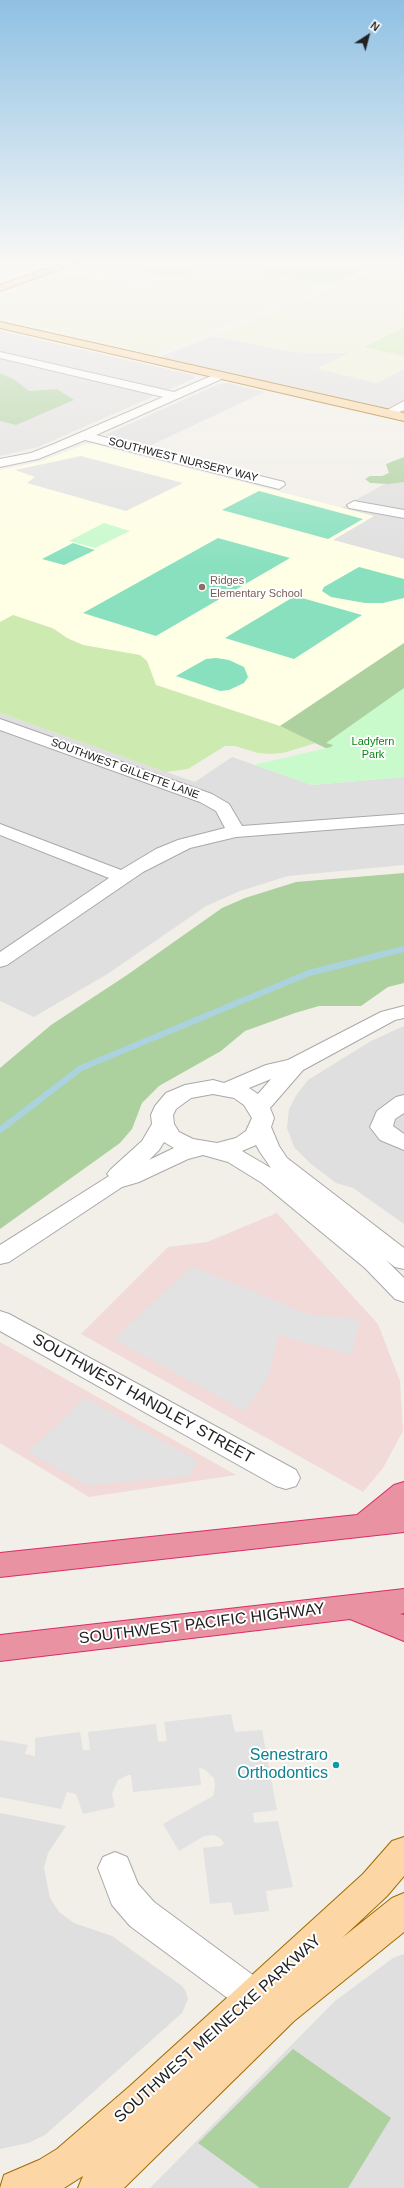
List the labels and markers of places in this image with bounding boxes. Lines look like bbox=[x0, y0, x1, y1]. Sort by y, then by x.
place label: Ridges Elementary School bbox=[210, 574, 302, 600]
marker: Ridges Elementary School bbox=[197, 582, 207, 592]
place label: Senestraro Orthodontics bbox=[237, 1746, 328, 1784]
marker: Senestraro Orthodontics bbox=[331, 1760, 341, 1770]

